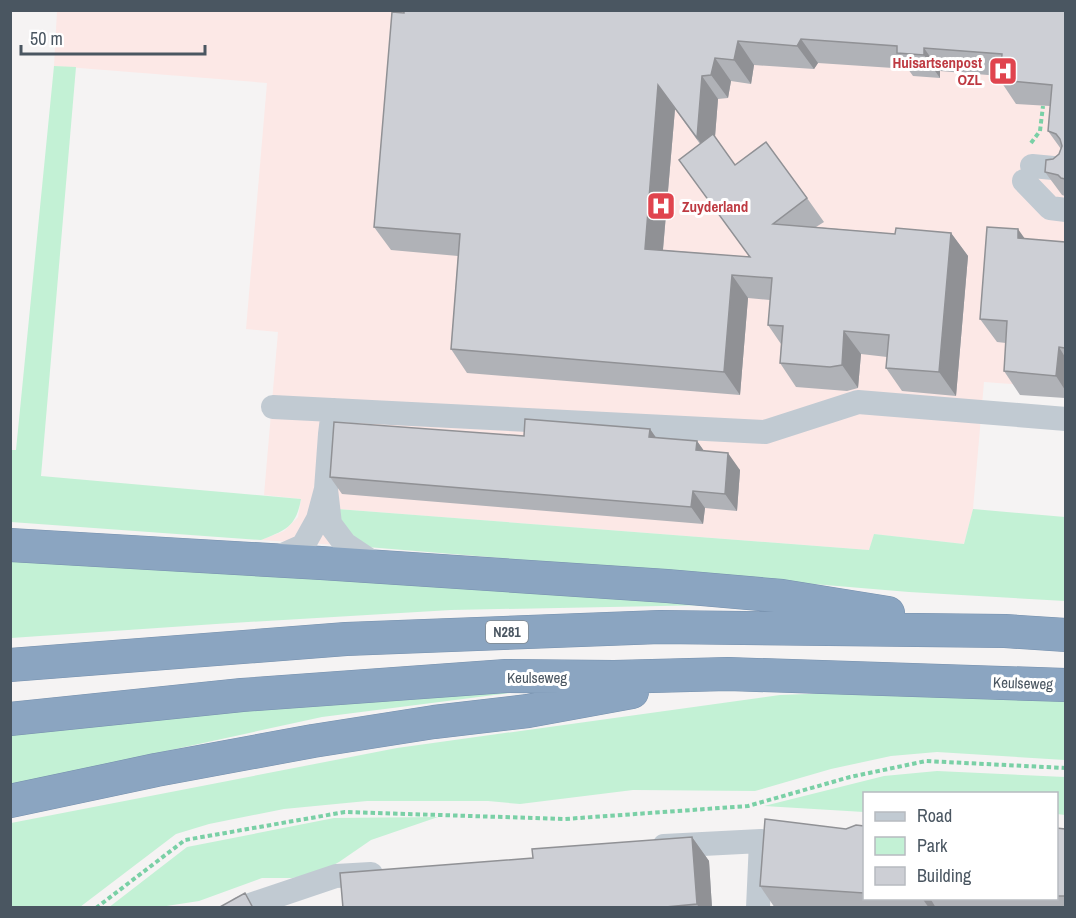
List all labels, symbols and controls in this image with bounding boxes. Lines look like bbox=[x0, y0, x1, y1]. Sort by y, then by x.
scale bar bbox=[21, 18, 206, 56]
text: 50 m bbox=[30, 26, 63, 51]
place label: Huisartsenpost OZL bbox=[892, 52, 982, 90]
hospital icon: Huisartsenpost OZL bbox=[987, 55, 1019, 87]
hospital icon: Zuyderland bbox=[645, 190, 677, 222]
place label: Zuyderland bbox=[682, 196, 748, 217]
road number: N281 bbox=[486, 621, 528, 643]
street label: Keulseweg bbox=[507, 667, 567, 688]
street label: Keulseweg bbox=[993, 671, 1054, 695]
legend bbox=[863, 792, 1058, 900]
text: Road bbox=[917, 803, 952, 828]
text: Park bbox=[917, 833, 948, 858]
text: Building bbox=[917, 863, 972, 888]

